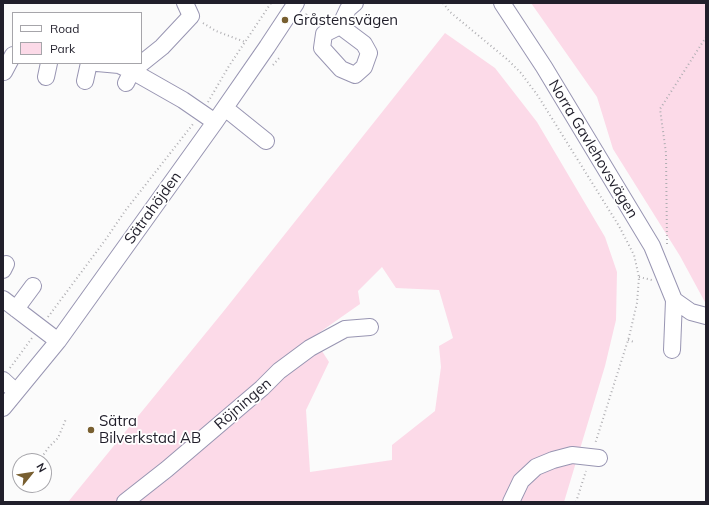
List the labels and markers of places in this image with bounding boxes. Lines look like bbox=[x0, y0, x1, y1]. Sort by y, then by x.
place label: Gråstensvägen bbox=[293, 11, 398, 29]
marker: Gråstensvägen bbox=[280, 15, 290, 25]
place label: Sätra Bilverkstad AB bbox=[99, 412, 201, 447]
marker: Sätra Bilverkstad AB bbox=[86, 425, 96, 435]

